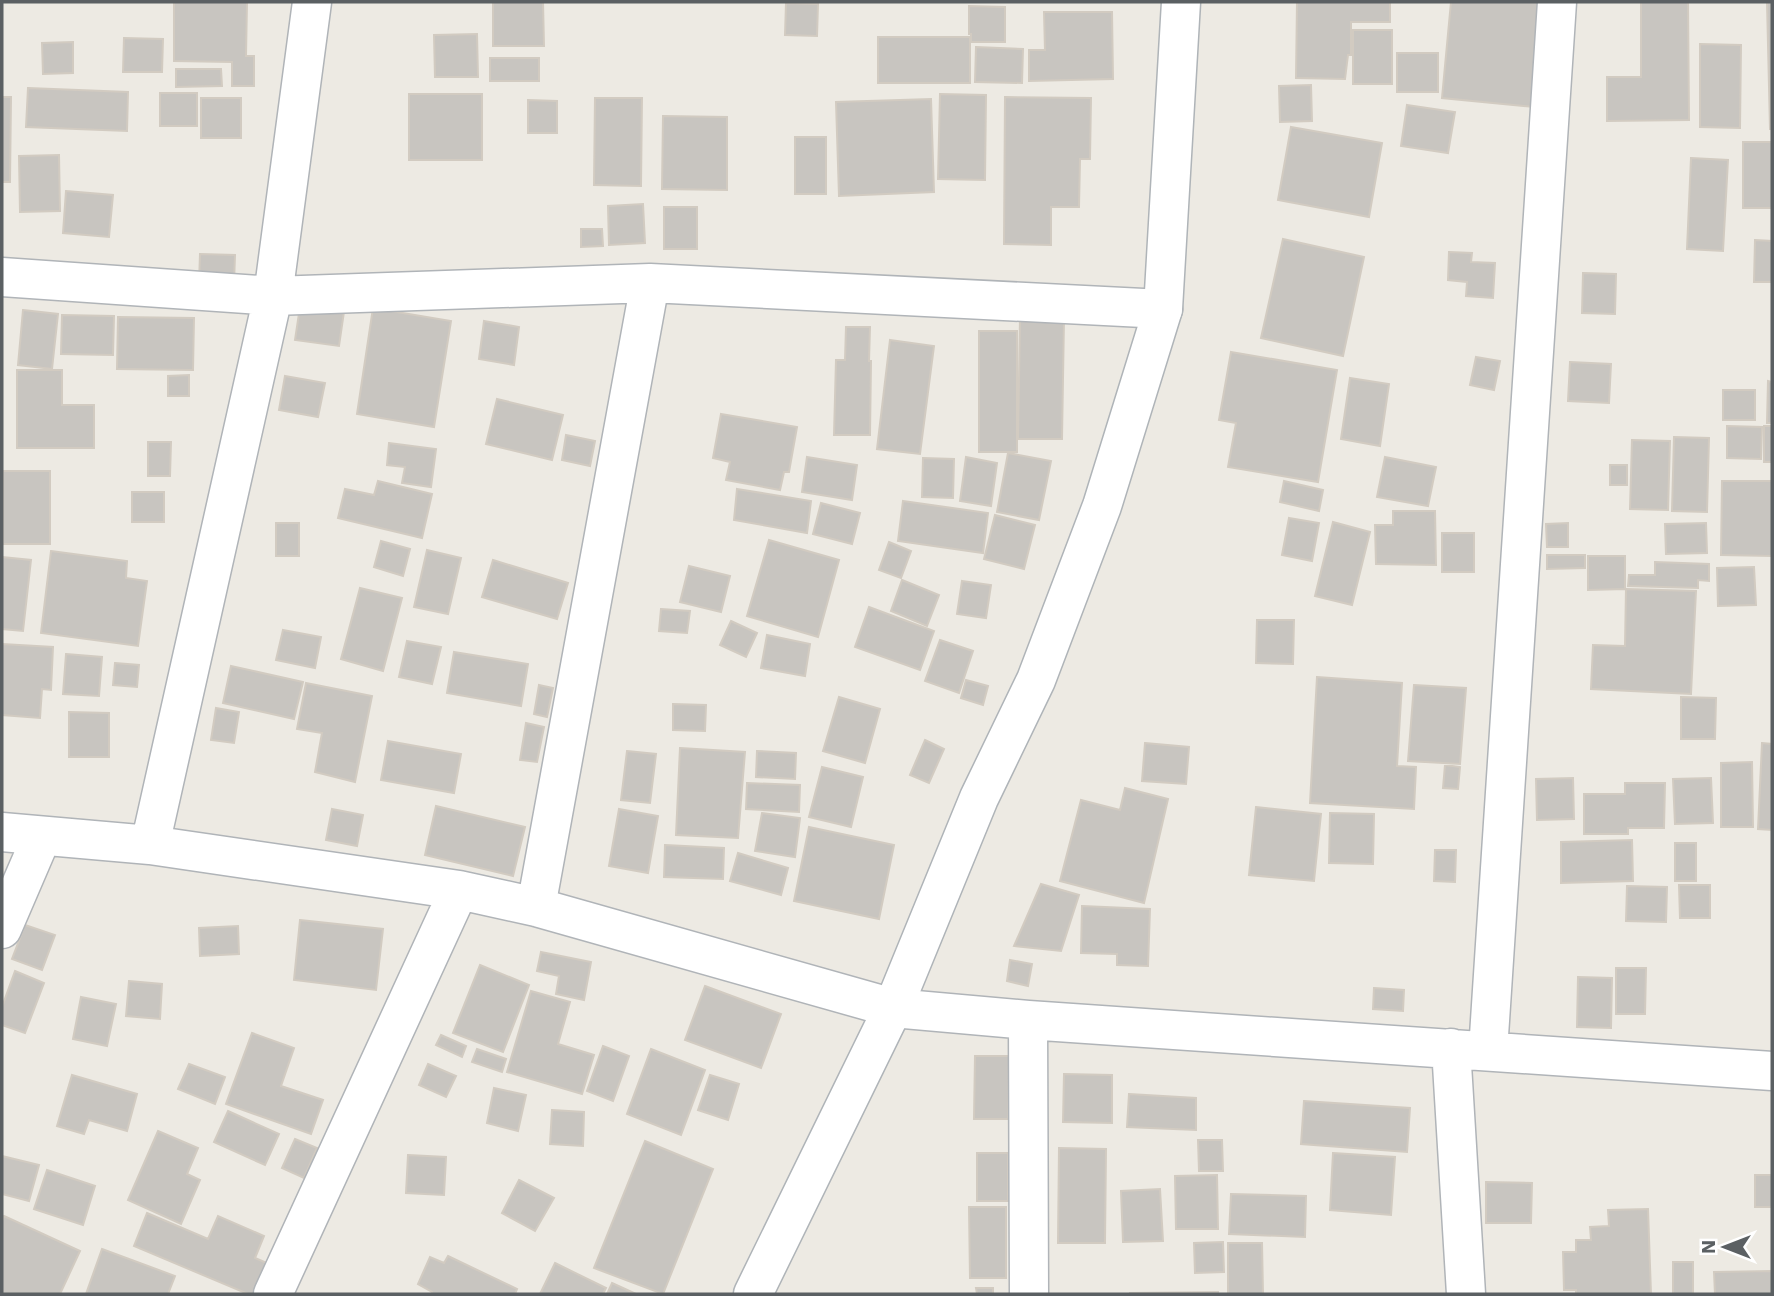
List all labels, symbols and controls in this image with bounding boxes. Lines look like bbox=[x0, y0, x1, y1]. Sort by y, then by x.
north arrow bbox=[1690, 1212, 1760, 1282]
text: N bbox=[1697, 1240, 1720, 1254]

